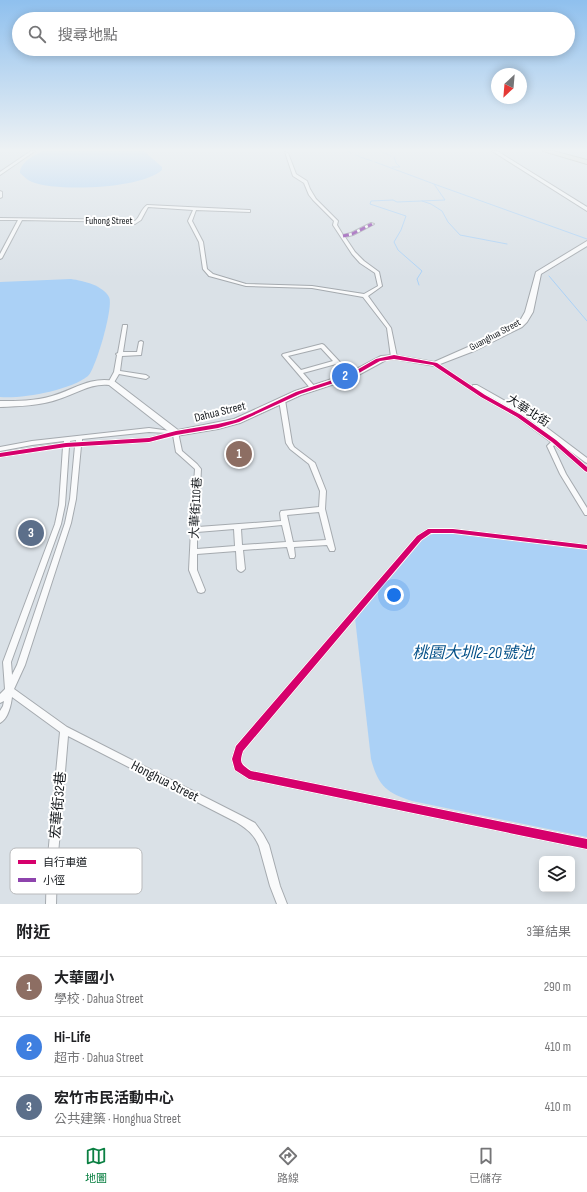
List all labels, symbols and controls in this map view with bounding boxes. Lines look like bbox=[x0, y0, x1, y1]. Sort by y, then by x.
search box bbox=[12, 12, 575, 56]
icon: search bbox=[26, 23, 48, 45]
text: 搜尋地點 bbox=[58, 26, 118, 45]
north arrow bbox=[491, 68, 527, 104]
street label: Fuhong Street bbox=[85, 215, 133, 227]
street label: Guanghua Street bbox=[467, 316, 523, 354]
pin: 2 bbox=[332, 361, 358, 391]
street label: 大華北街 bbox=[504, 392, 552, 430]
street label: Dahua Street bbox=[193, 398, 248, 426]
pin: 1 bbox=[226, 439, 252, 469]
street label: 大華街110巷 bbox=[187, 477, 205, 539]
pin: 3 bbox=[18, 518, 44, 548]
your location bbox=[384, 585, 404, 605]
water label: 桃園大圳2-20號池 bbox=[412, 644, 536, 663]
street label: Honghua Street bbox=[128, 757, 202, 805]
street label: 宏華街32巷 bbox=[47, 771, 69, 839]
legend bbox=[10, 848, 142, 894]
text: 自行車道 bbox=[43, 856, 87, 869]
map controls bbox=[539, 856, 575, 892]
button: layers bbox=[539, 856, 575, 892]
text: 小徑 bbox=[43, 874, 65, 887]
text: 附近 bbox=[16, 923, 50, 943]
text: 3筆結果 bbox=[527, 924, 571, 940]
text: 大華國小 bbox=[54, 969, 114, 988]
text: 1 bbox=[26, 979, 32, 995]
text: 290 m bbox=[544, 979, 571, 995]
text: 學校 · Dahua Street bbox=[54, 991, 144, 1007]
text: Hi-Life bbox=[54, 1028, 91, 1047]
text: 2 bbox=[26, 1039, 32, 1055]
text: 410 m bbox=[545, 1039, 571, 1055]
text: 超市 · Dahua Street bbox=[54, 1050, 144, 1066]
text: 宏竹市民活動中心 bbox=[54, 1089, 174, 1108]
text: 3 bbox=[26, 1099, 32, 1115]
text: 410 m bbox=[545, 1099, 571, 1115]
text: 公共建築 · Honghua Street bbox=[54, 1111, 181, 1127]
tab: 地圖 bbox=[85, 1145, 107, 1185]
tab: 路線 bbox=[277, 1145, 299, 1185]
tab: 已儲存 bbox=[469, 1145, 502, 1185]

